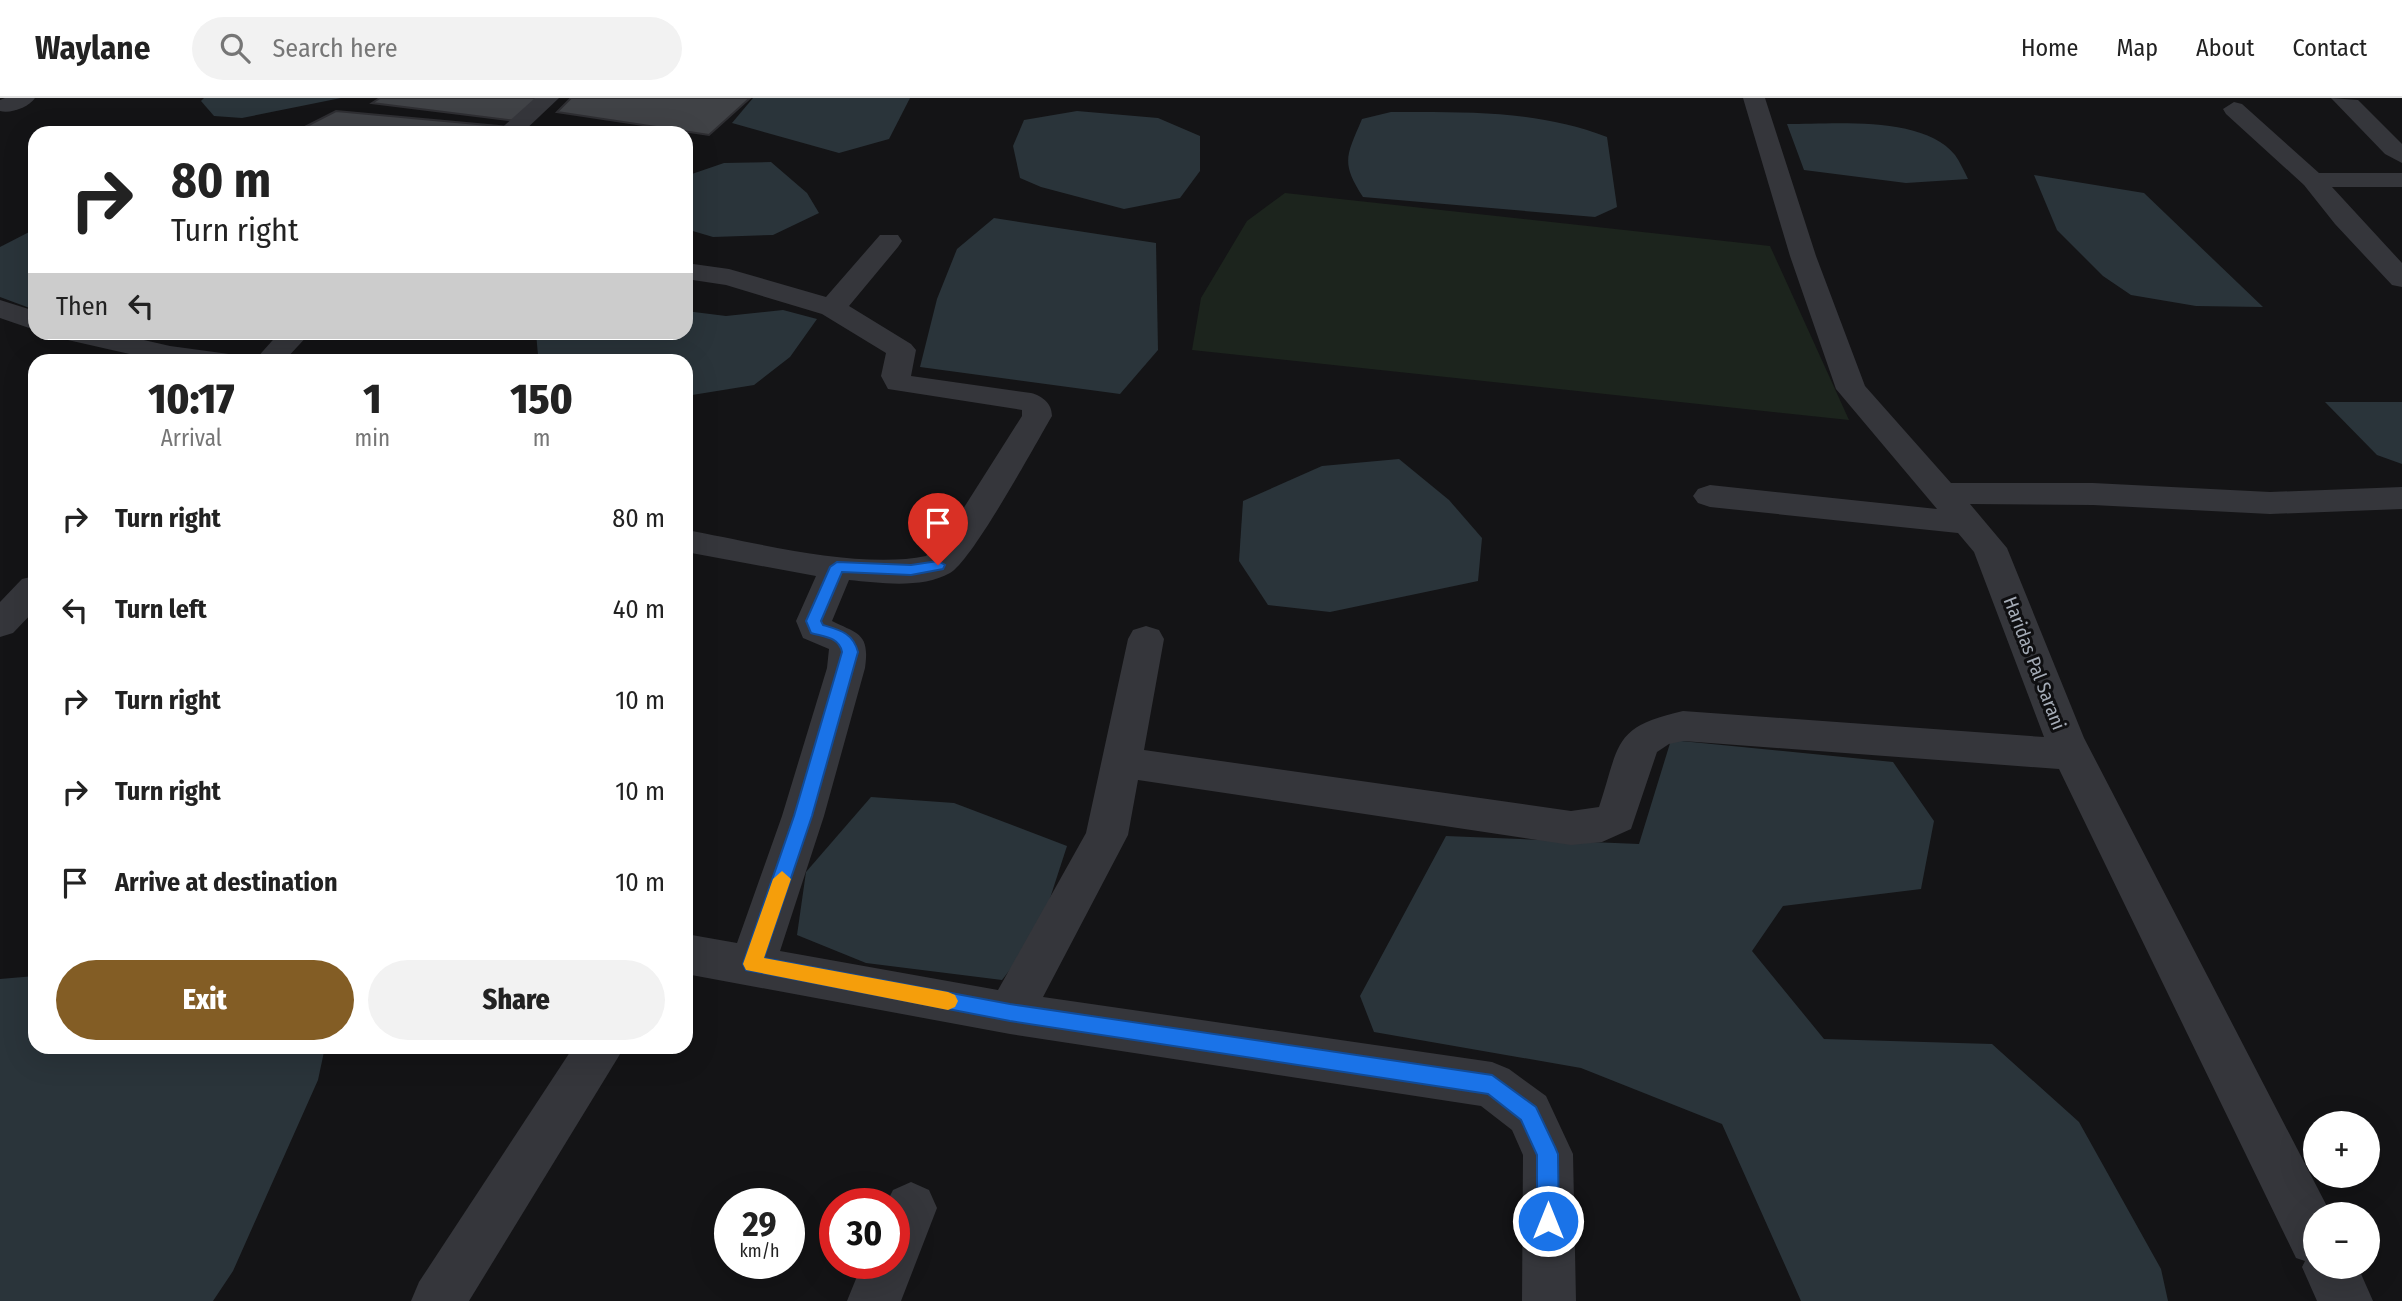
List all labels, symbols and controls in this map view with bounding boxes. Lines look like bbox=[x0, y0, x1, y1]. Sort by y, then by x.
search box bbox=[192, 17, 682, 80]
text: Waylane bbox=[35, 28, 150, 68]
icon: search bbox=[216, 29, 254, 67]
text: Search here bbox=[272, 33, 398, 64]
text: Home bbox=[2021, 34, 2078, 62]
text: Map bbox=[2116, 34, 2158, 62]
text: About bbox=[2196, 34, 2254, 62]
text: Contact bbox=[2292, 34, 2367, 62]
text: 80 m bbox=[171, 151, 271, 210]
icon: right bbox=[56, 154, 147, 245]
text: Turn right bbox=[171, 211, 298, 249]
icon: left bbox=[122, 287, 160, 325]
text: Then bbox=[56, 291, 108, 322]
text: 10:17 bbox=[148, 374, 234, 424]
text: 1 bbox=[363, 374, 381, 424]
text: 150 bbox=[510, 374, 573, 424]
text: Arrival bbox=[161, 424, 222, 452]
text: min bbox=[355, 424, 390, 452]
text: m bbox=[533, 424, 550, 452]
pin bbox=[908, 493, 968, 565]
icon: right bbox=[56, 500, 94, 538]
text: Turn right bbox=[115, 503, 221, 534]
text: 80 m bbox=[612, 503, 665, 534]
icon: arrive bbox=[919, 504, 957, 542]
icon: left bbox=[56, 591, 94, 629]
street label: Haridas Pal Sarani bbox=[1999, 593, 2070, 733]
text: Turn left bbox=[115, 594, 207, 625]
text: 40 m bbox=[613, 594, 665, 625]
icon: right bbox=[56, 682, 94, 720]
text: Turn right bbox=[115, 685, 221, 716]
text: 10 m bbox=[615, 685, 665, 716]
icon: right bbox=[56, 773, 94, 811]
text: Turn right bbox=[115, 776, 221, 807]
text: 10 m bbox=[615, 776, 665, 807]
icon: arrive bbox=[56, 864, 94, 902]
text: Arrive at destination bbox=[115, 867, 338, 898]
text: 10 m bbox=[615, 867, 665, 898]
button: Exit bbox=[56, 960, 354, 1040]
button: Share bbox=[368, 960, 665, 1040]
map controls bbox=[2303, 1111, 2380, 1279]
button: + bbox=[2303, 1111, 2380, 1188]
position arrow bbox=[1511, 1184, 1585, 1258]
speed limit sign: 30 bbox=[819, 1188, 910, 1279]
button: − bbox=[2303, 1202, 2380, 1279]
text: 29 bbox=[742, 1203, 777, 1245]
text: km/h bbox=[739, 1240, 780, 1262]

